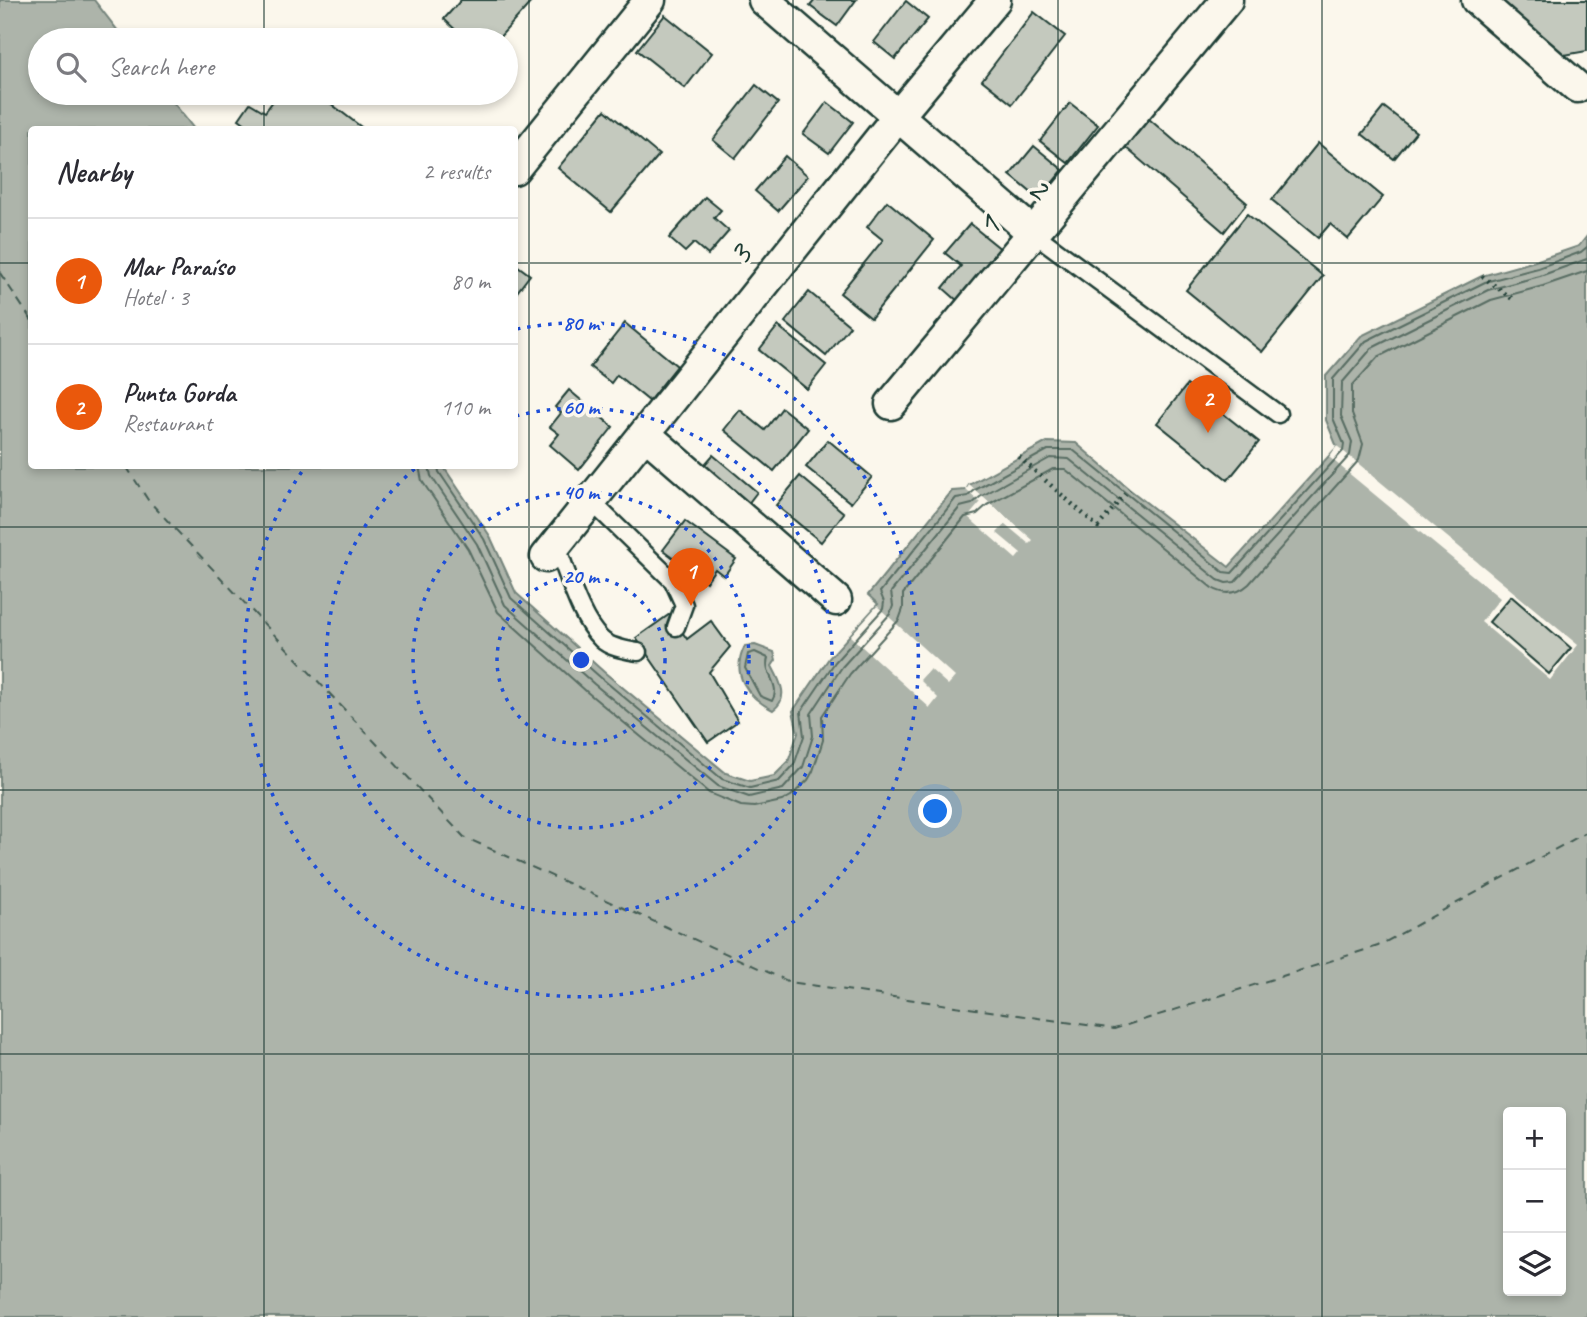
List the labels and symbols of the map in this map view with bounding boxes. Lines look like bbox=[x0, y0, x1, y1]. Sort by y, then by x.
street label: 2 bbox=[1018, 165, 1062, 212]
street label: 1 bbox=[966, 203, 1012, 246]
street label: 3 bbox=[717, 232, 763, 274]
text: 80 m bbox=[563, 310, 601, 336]
pin: 2 bbox=[1185, 375, 1231, 433]
text: 60 m bbox=[563, 394, 601, 420]
text: 40 m bbox=[563, 479, 601, 505]
pin: 1 bbox=[668, 548, 714, 606]
text: 20 m bbox=[563, 563, 601, 589]
centre of rings bbox=[569, 648, 593, 672]
your location bbox=[918, 794, 952, 828]

